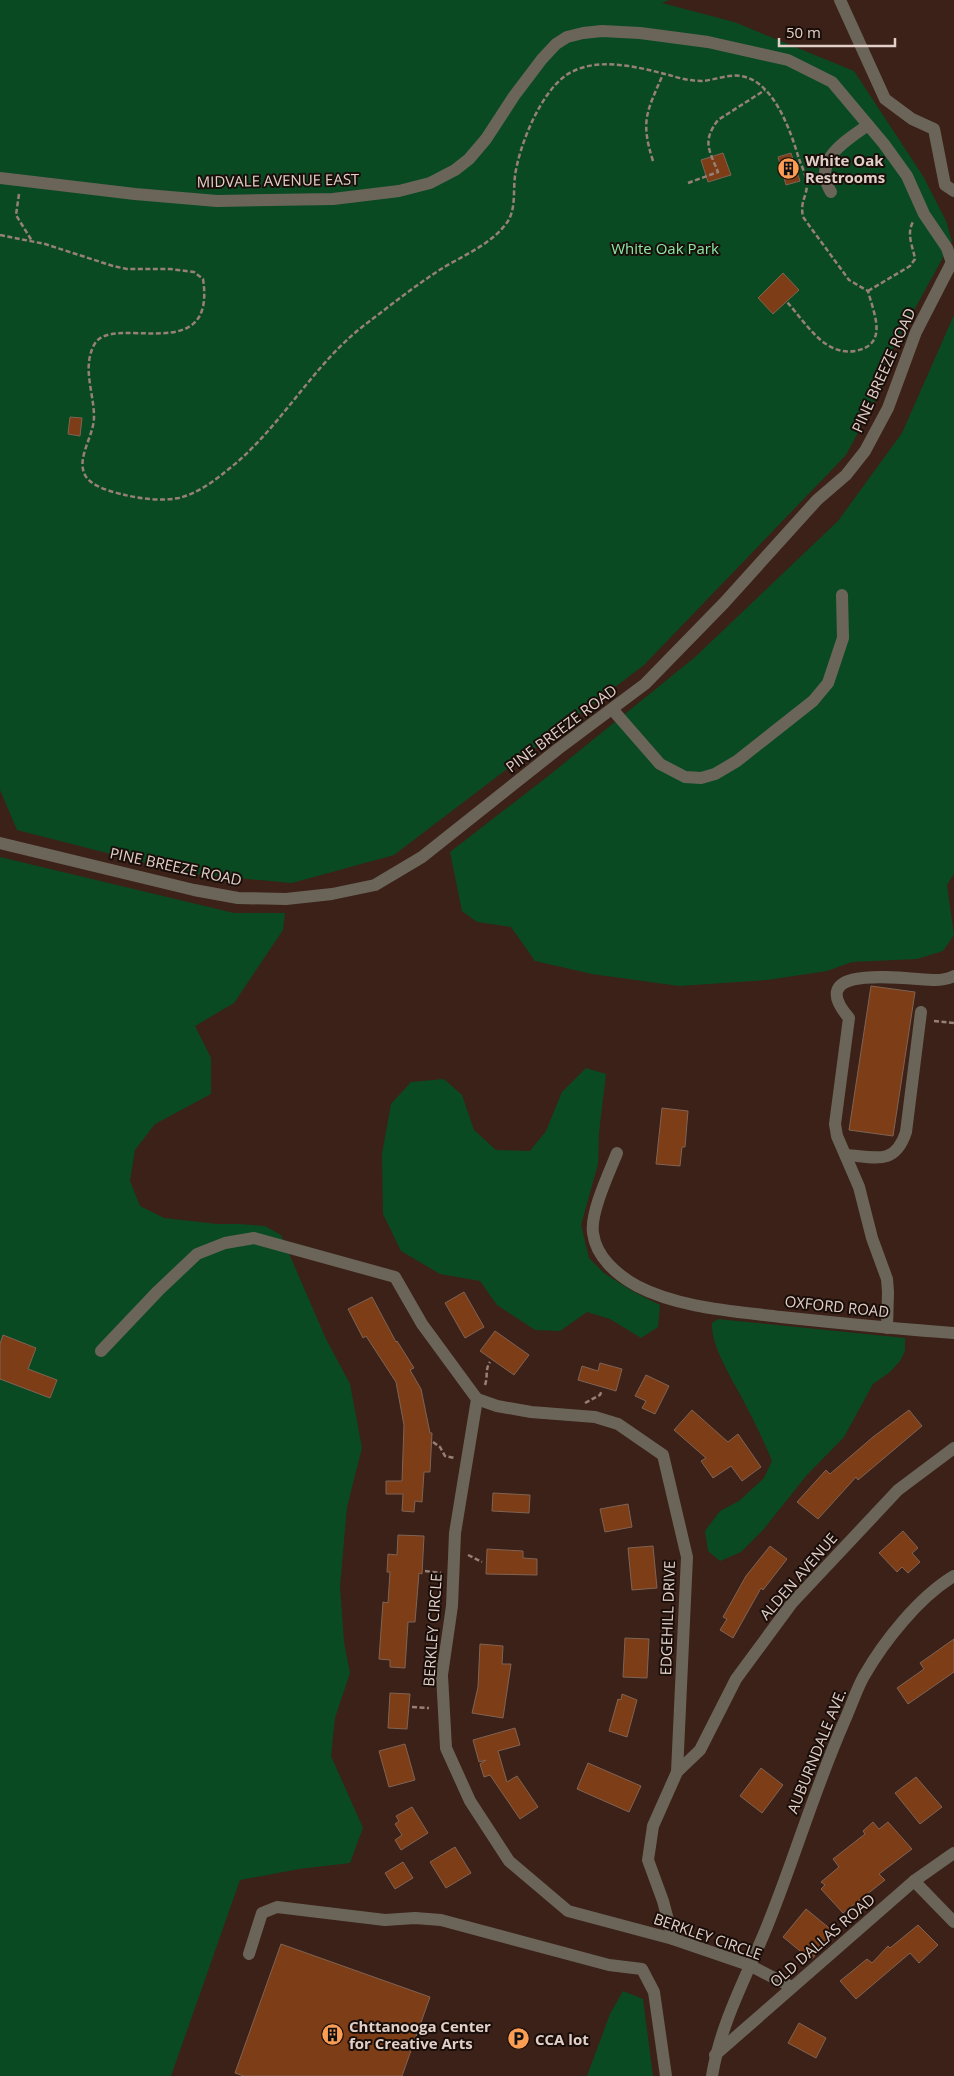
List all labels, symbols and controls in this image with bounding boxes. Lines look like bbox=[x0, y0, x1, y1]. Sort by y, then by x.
scale bar bbox=[779, 15, 895, 47]
text: 50 m bbox=[786, 22, 821, 42]
place label: White Oak Restrooms bbox=[805, 150, 885, 187]
building icon: White Oak Restrooms bbox=[777, 157, 801, 181]
street label: MIDVALE AVENUE EAST bbox=[197, 169, 360, 191]
park label: White Oak Park bbox=[611, 238, 719, 258]
street label: PINE BREEZE ROAD bbox=[847, 305, 919, 435]
street label: PINE BREEZE ROAD bbox=[501, 680, 621, 776]
street label: PINE BREEZE ROAD bbox=[108, 842, 244, 890]
street label: OXFORD ROAD bbox=[784, 1291, 890, 1321]
street label: ALDEN AVENUE bbox=[755, 1528, 841, 1624]
street label: EDGEHILL DRIVE bbox=[655, 1560, 679, 1676]
street label: BERKLEY CIRCLE bbox=[418, 1573, 446, 1687]
street label: AUBURNDALE AVE. bbox=[782, 1686, 850, 1816]
street label: OLD DALLAS ROAD bbox=[765, 1889, 879, 1991]
street label: BERKLEY CIRCLE bbox=[651, 1908, 765, 1964]
place label: Chttanooga Center for Creative Arts bbox=[349, 2016, 491, 2053]
building icon: Chttanooga Center for Creative Arts bbox=[321, 2023, 345, 2047]
parking icon: CCA lot bbox=[507, 2027, 531, 2051]
place label: CCA lot bbox=[535, 2029, 589, 2049]

